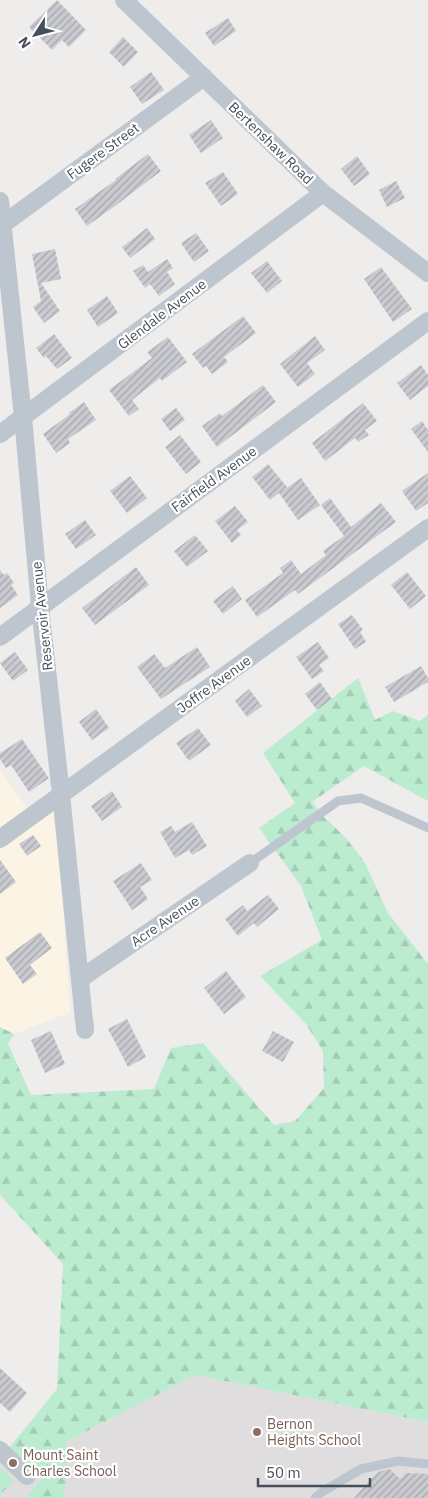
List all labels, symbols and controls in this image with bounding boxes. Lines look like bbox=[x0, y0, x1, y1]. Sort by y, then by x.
north arrow bbox=[10, 10, 60, 60]
text: N bbox=[14, 33, 35, 52]
street label: Bertenshaw Road bbox=[225, 98, 317, 188]
street label: Fugere Street bbox=[63, 119, 143, 183]
street label: Glendale Avenue bbox=[114, 275, 210, 353]
street label: Fairfield Avenue bbox=[168, 442, 260, 516]
street label: Reservoir Avenue bbox=[27, 560, 57, 671]
street label: Joffre Avenue bbox=[174, 651, 255, 717]
street label: Acre Avenue bbox=[127, 891, 203, 951]
place label: Bernon Heights School bbox=[267, 1415, 361, 1449]
marker: Bernon Heights School bbox=[251, 1426, 263, 1438]
place label: Mount Saint Charles School bbox=[23, 1446, 117, 1480]
scale bar bbox=[258, 1456, 370, 1488]
marker: Mount Saint Charles School bbox=[7, 1457, 19, 1469]
text: 50 m bbox=[266, 1463, 301, 1482]

